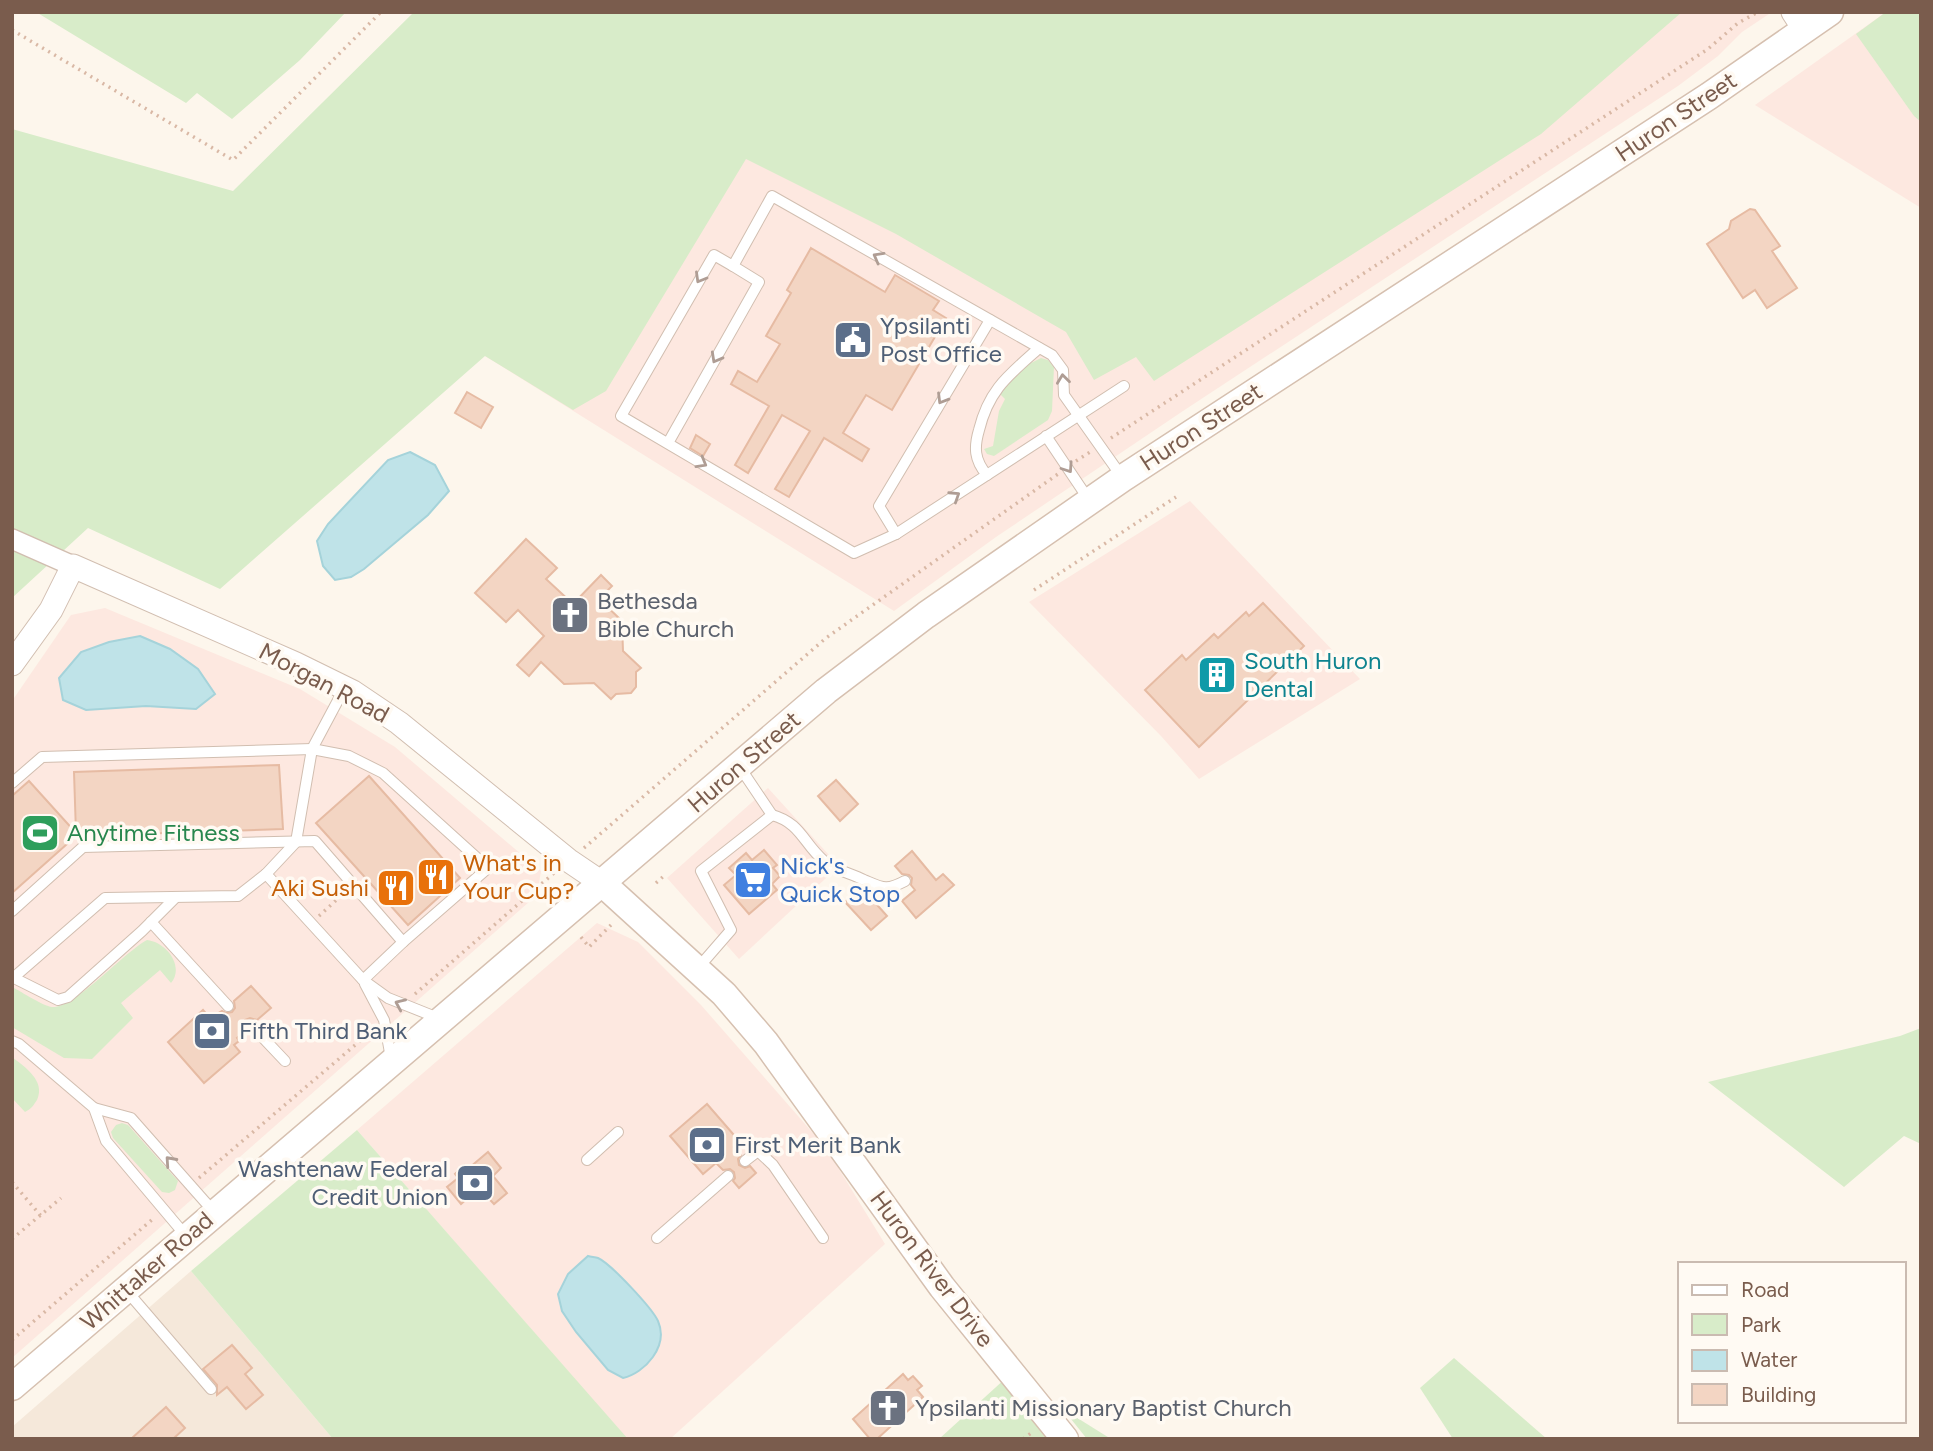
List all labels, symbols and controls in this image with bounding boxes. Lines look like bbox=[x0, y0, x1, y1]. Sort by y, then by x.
street label: Huron Street bbox=[1610, 65, 1742, 168]
one-way arrow bbox=[873, 252, 886, 265]
one-way arrow bbox=[695, 271, 708, 284]
place label: Ypsilanti Post Office bbox=[880, 311, 1002, 368]
public building icon: Ypsilanti Post Office bbox=[832, 319, 874, 361]
one-way arrow bbox=[711, 350, 724, 363]
one-way arrow bbox=[1055, 373, 1070, 385]
street label: Huron Street bbox=[1134, 376, 1267, 477]
one-way arrow bbox=[938, 392, 951, 405]
one-way arrow bbox=[695, 455, 707, 468]
one-way arrow bbox=[1060, 461, 1073, 474]
one-way arrow bbox=[947, 491, 960, 504]
place label: Bethesda Bible Church bbox=[597, 586, 734, 643]
church icon: Bethesda Bible Church bbox=[549, 594, 591, 636]
street label: Morgan Road bbox=[254, 636, 394, 729]
place label: South Huron Dental bbox=[1244, 646, 1381, 703]
building icon: South Huron Dental bbox=[1196, 654, 1238, 696]
street label: Huron Street bbox=[681, 705, 806, 818]
sports icon: Anytime Fitness bbox=[19, 812, 61, 854]
place label: Anytime Fitness bbox=[67, 818, 240, 847]
place label: What's in Your Cup? bbox=[463, 848, 574, 905]
place label: Nick's Quick Stop bbox=[780, 851, 900, 908]
restaurant icon: What's in Your Cup? bbox=[415, 856, 457, 898]
supermarket icon: Nick's Quick Stop bbox=[732, 859, 774, 901]
restaurant icon: Aki Sushi bbox=[375, 867, 417, 909]
place label: Aki Sushi bbox=[271, 873, 369, 902]
one-way arrow bbox=[395, 998, 408, 1012]
bank icon: Fifth Third Bank bbox=[191, 1010, 233, 1052]
place label: Fifth Third Bank bbox=[239, 1016, 407, 1045]
bank icon: First Merit Bank bbox=[686, 1124, 728, 1166]
place label: First Merit Bank bbox=[734, 1130, 901, 1159]
place label: Washtenaw Federal Credit Union bbox=[238, 1154, 448, 1211]
one-way arrow bbox=[166, 1157, 178, 1170]
bank icon: Washtenaw Federal Credit Union bbox=[454, 1162, 496, 1204]
street label: Huron River Drive bbox=[864, 1185, 1001, 1353]
street label: Whittaker Road bbox=[74, 1205, 219, 1336]
legend bbox=[1678, 1262, 1905, 1423]
text: Road bbox=[1741, 1277, 1789, 1302]
text: Park bbox=[1741, 1312, 1782, 1337]
text: Water bbox=[1741, 1347, 1797, 1372]
text: Building bbox=[1741, 1382, 1816, 1407]
church icon: Ypsilanti Missionary Baptist Church bbox=[867, 1387, 909, 1429]
place label: Ypsilanti Missionary Baptist Church bbox=[915, 1393, 1292, 1422]

